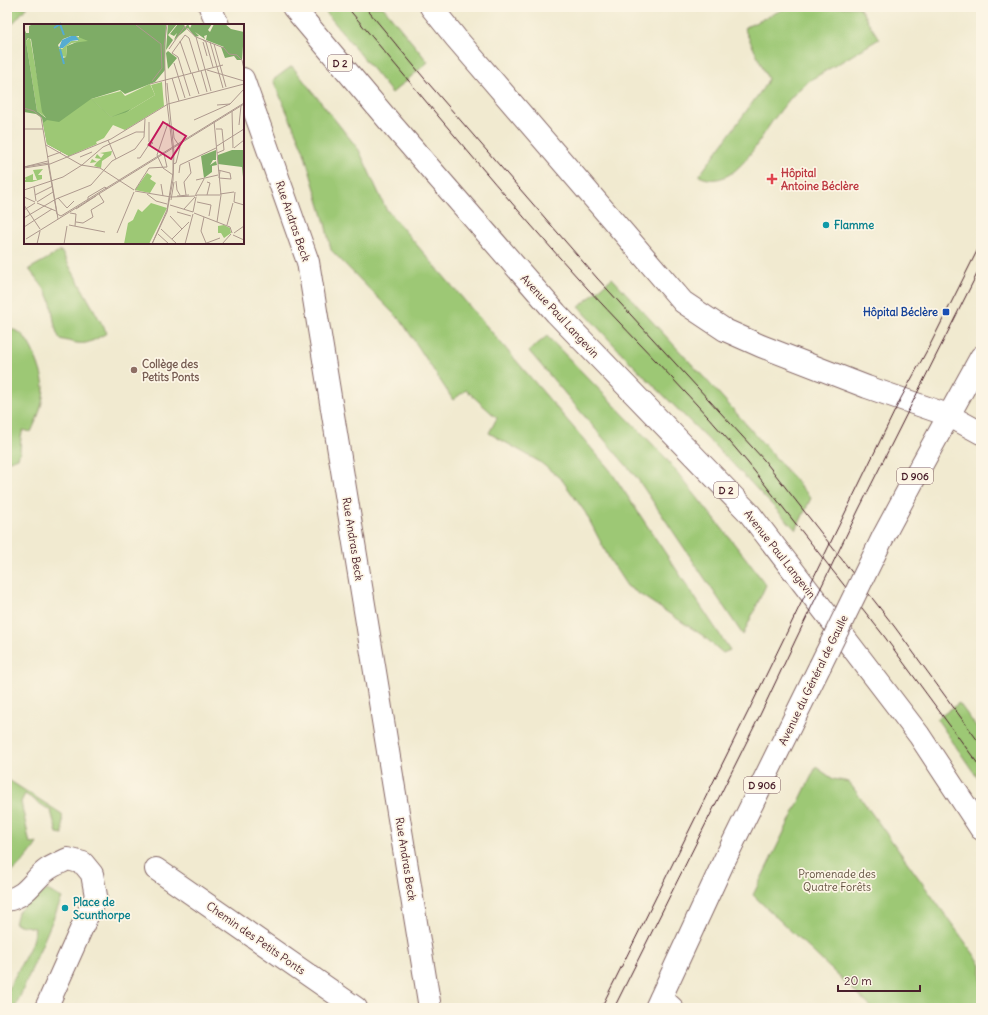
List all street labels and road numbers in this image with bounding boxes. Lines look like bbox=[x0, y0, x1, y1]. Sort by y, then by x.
road number: D 2 bbox=[328, 55, 352, 71]
street label: Rue Andras Beck bbox=[273, 179, 313, 264]
street label: Avenue Paul Langevin bbox=[518, 272, 602, 360]
road number: D 906 bbox=[897, 468, 933, 484]
road number: D 2 bbox=[714, 482, 738, 498]
street label: Rue Andras Beck bbox=[339, 496, 367, 582]
street label: Avenue Paul Langevin bbox=[741, 507, 819, 601]
street label: Avenue du Général de Gaulle bbox=[775, 612, 851, 747]
road number: D 906 bbox=[744, 777, 780, 793]
street label: Rue Andras Beck bbox=[392, 816, 420, 902]
street label: Chemin des Petits Ponts bbox=[204, 898, 308, 978]

